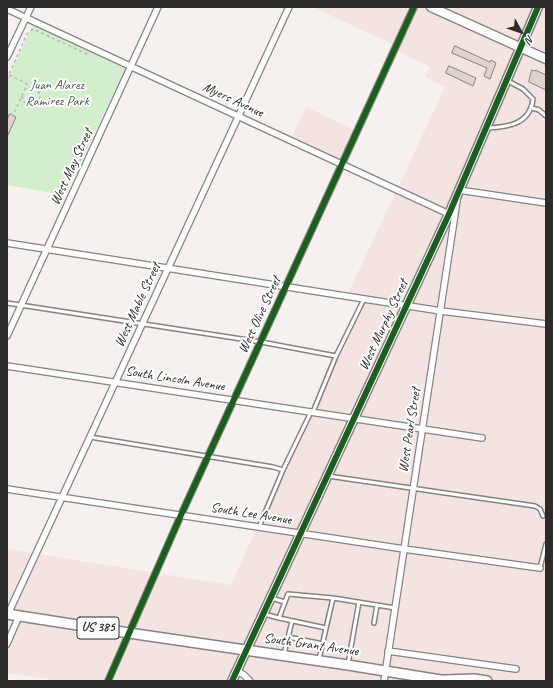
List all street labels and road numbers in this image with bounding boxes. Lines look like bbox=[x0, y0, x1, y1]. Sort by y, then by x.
street label: Myers Avenue bbox=[200, 79, 266, 121]
street label: West May Street bbox=[47, 126, 97, 208]
street label: West Mable Street bbox=[111, 260, 165, 350]
street label: West Olive Street bbox=[235, 274, 285, 356]
street label: West Murphy Street bbox=[356, 277, 412, 373]
street label: South Lincoln Avenue bbox=[124, 363, 226, 395]
street label: West Pearl Street bbox=[395, 387, 425, 473]
street label: South Lee Avenue bbox=[209, 499, 293, 529]
road number: US 385 bbox=[77, 617, 119, 639]
street label: South Grant Avenue bbox=[263, 630, 359, 660]

